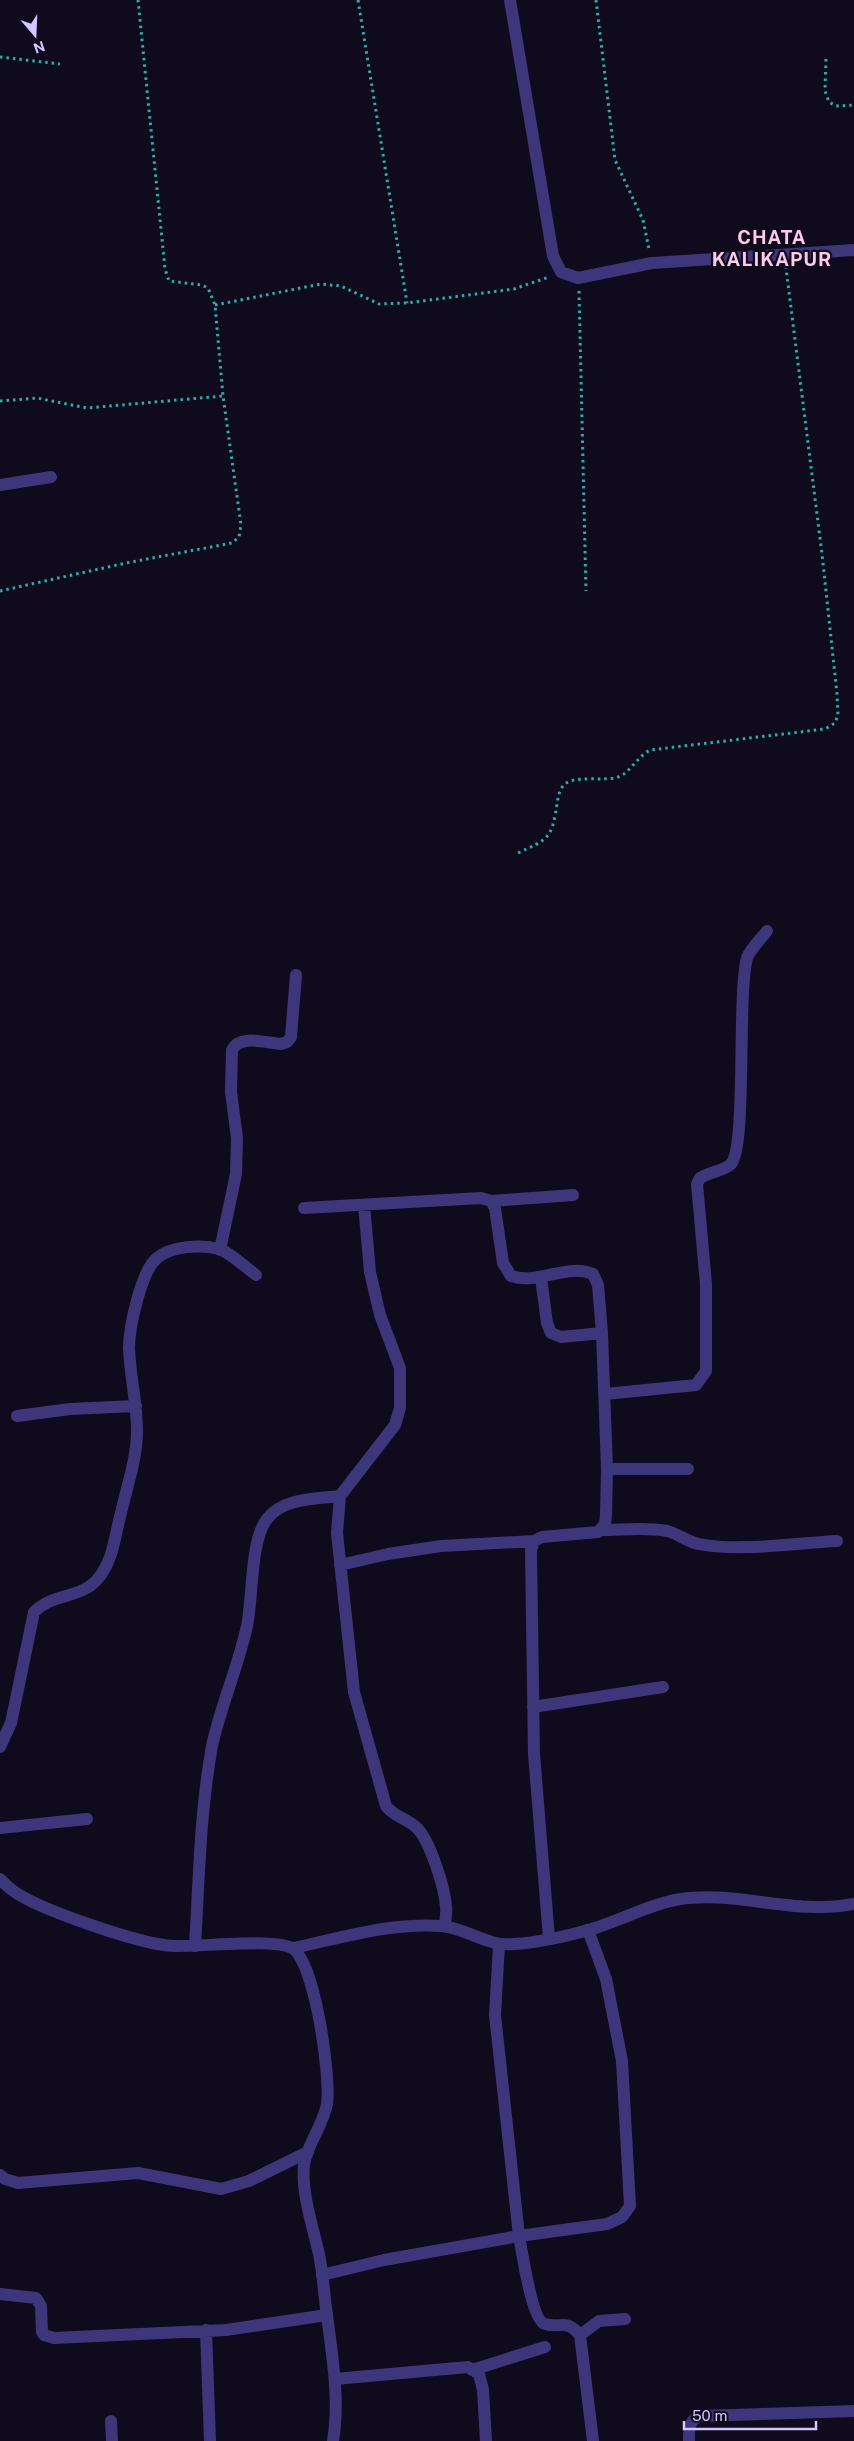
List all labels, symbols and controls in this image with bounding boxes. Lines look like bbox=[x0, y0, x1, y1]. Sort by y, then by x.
north arrow bbox=[10, 10, 60, 60]
text: N bbox=[31, 38, 47, 57]
district label: CHATA KALIKAPUR bbox=[712, 226, 832, 270]
scale bar bbox=[684, 2398, 816, 2430]
text: 50 m bbox=[692, 2407, 727, 2424]

